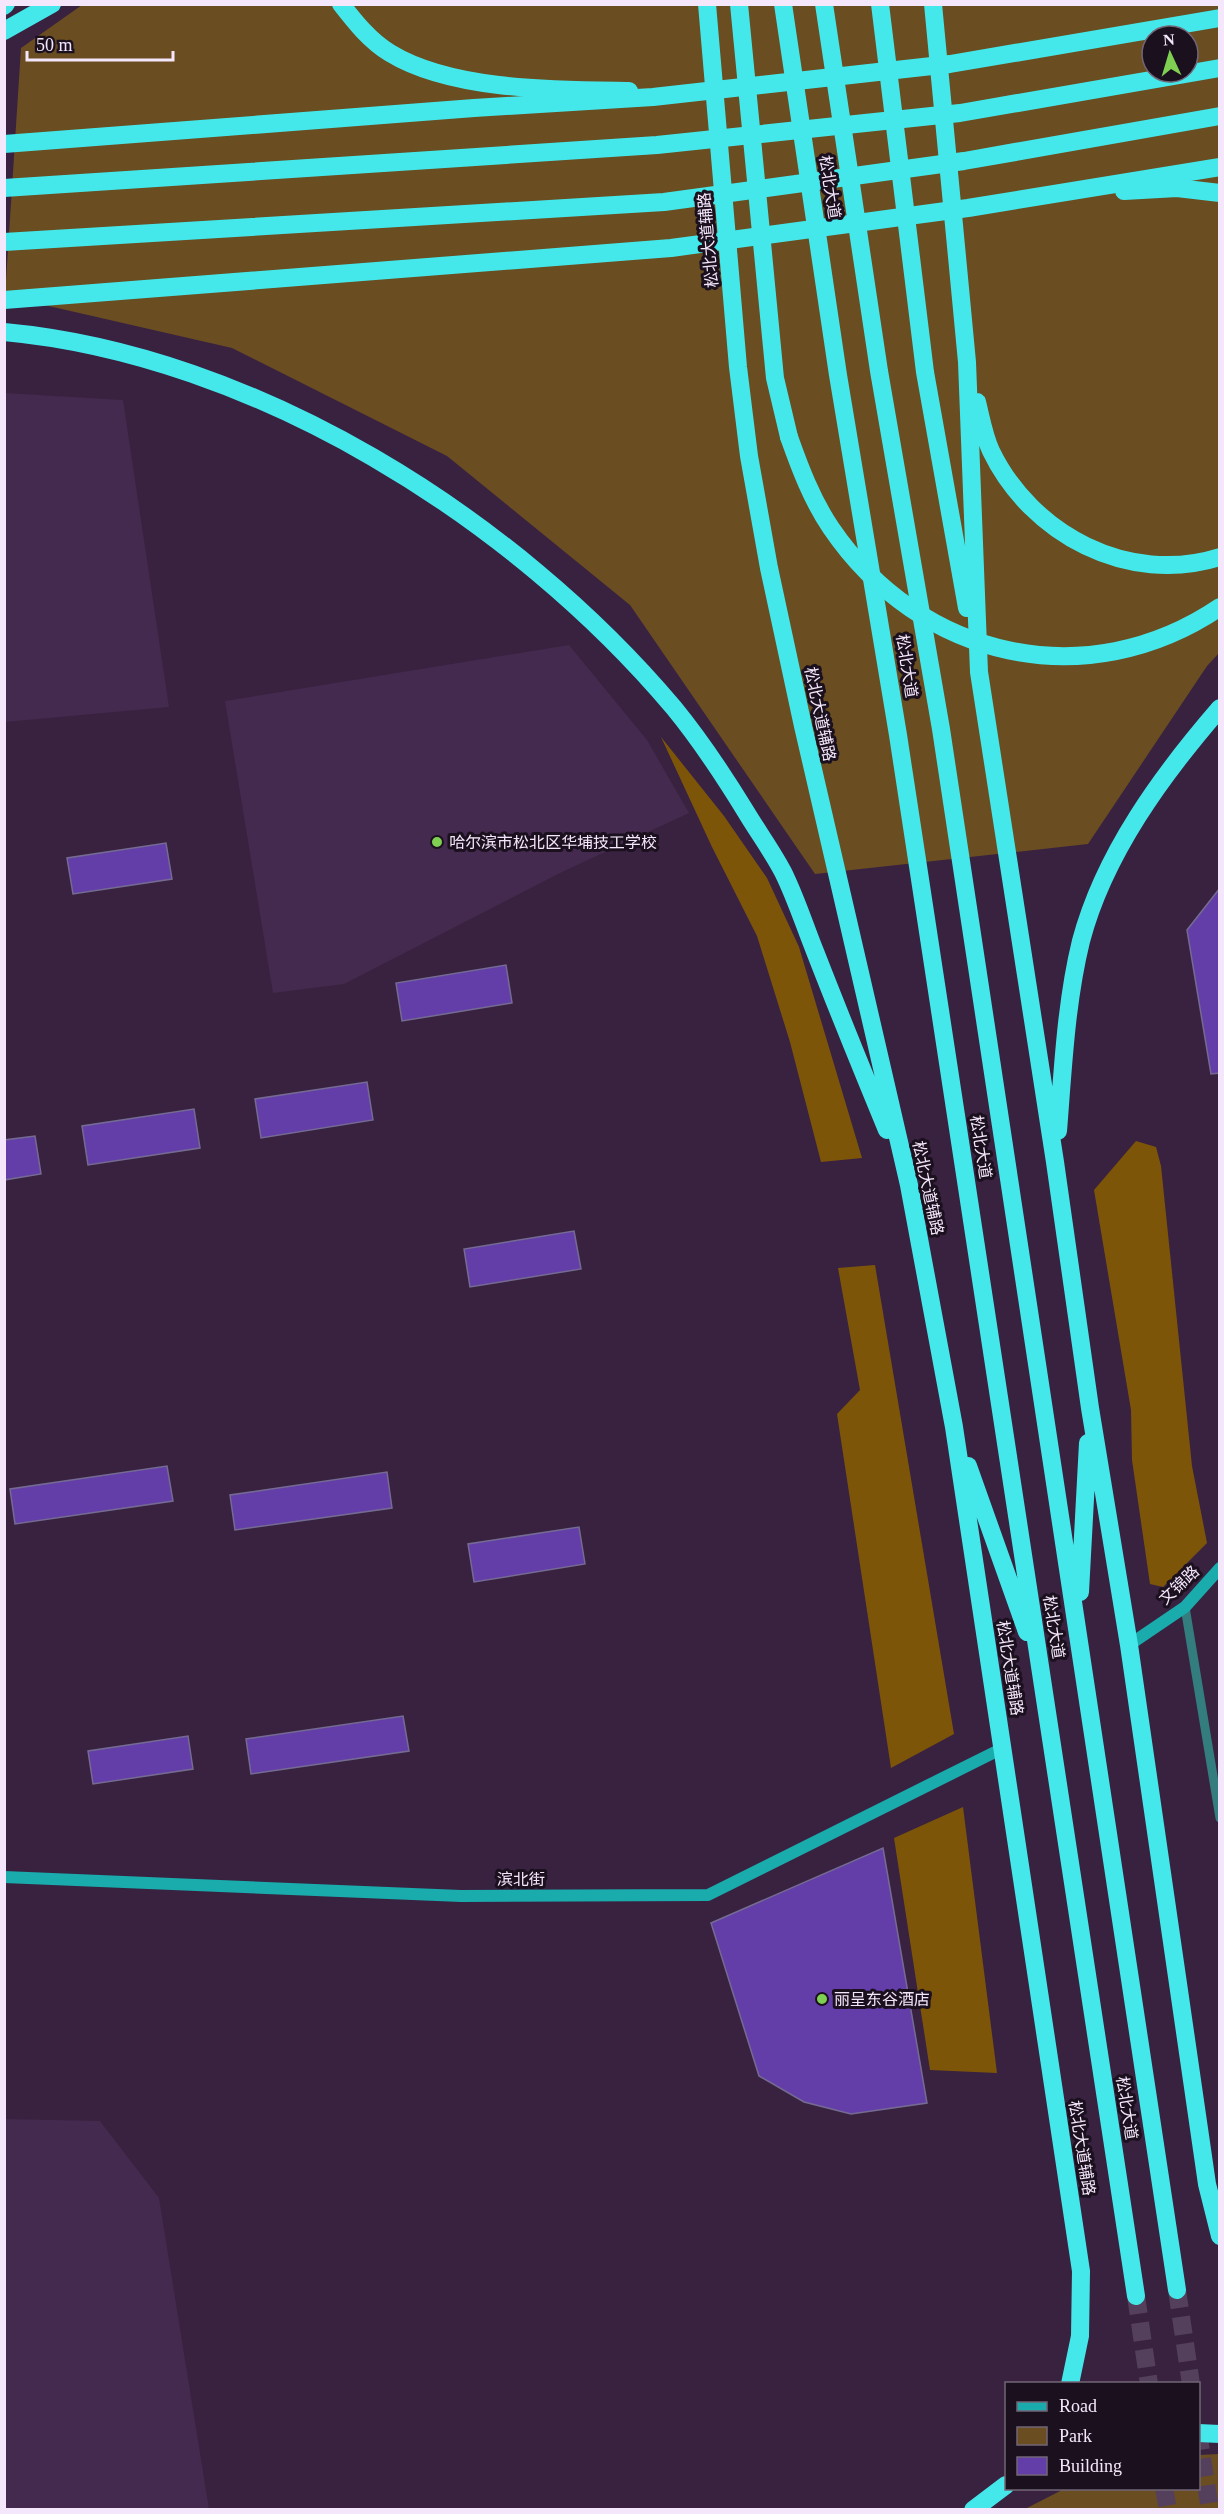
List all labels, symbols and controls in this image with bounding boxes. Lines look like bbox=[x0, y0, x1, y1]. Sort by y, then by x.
scale bar bbox=[27, 24, 172, 62]
north arrow bbox=[1140, 24, 1200, 84]
text: N bbox=[1163, 31, 1176, 48]
text: 50 m bbox=[36, 35, 73, 55]
street label: 松北大道 bbox=[817, 154, 843, 220]
street label: 松北大道辅路 bbox=[695, 191, 721, 289]
street label: 松北大道 bbox=[894, 633, 920, 699]
street label: 松北大道辅路 bbox=[802, 665, 838, 763]
place label: 哈尔滨市松北区华埔技工学校 bbox=[449, 834, 657, 851]
marker: 哈尔滨市松北区华埔技工学校 bbox=[430, 835, 444, 849]
street label: 松北大道 bbox=[968, 1114, 994, 1180]
street label: 松北大道辅路 bbox=[910, 1139, 946, 1237]
street label: 文锦路 bbox=[1156, 1562, 1202, 1608]
street label: 松北大道 bbox=[1041, 1594, 1067, 1660]
street label: 松北大道辅路 bbox=[994, 1619, 1026, 1717]
street label: 滨北街 bbox=[497, 1871, 545, 1888]
place label: 丽呈东谷酒店 bbox=[834, 1991, 930, 2008]
marker: 丽呈东谷酒店 bbox=[815, 1992, 829, 2006]
street label: 松北大道 bbox=[1114, 2075, 1140, 2141]
street label: 松北大道辅路 bbox=[1066, 2099, 1098, 2197]
legend bbox=[1005, 2382, 1200, 2490]
text: Road bbox=[1059, 2396, 1097, 2416]
text: Park bbox=[1059, 2426, 1092, 2446]
text: Building bbox=[1059, 2456, 1122, 2476]

